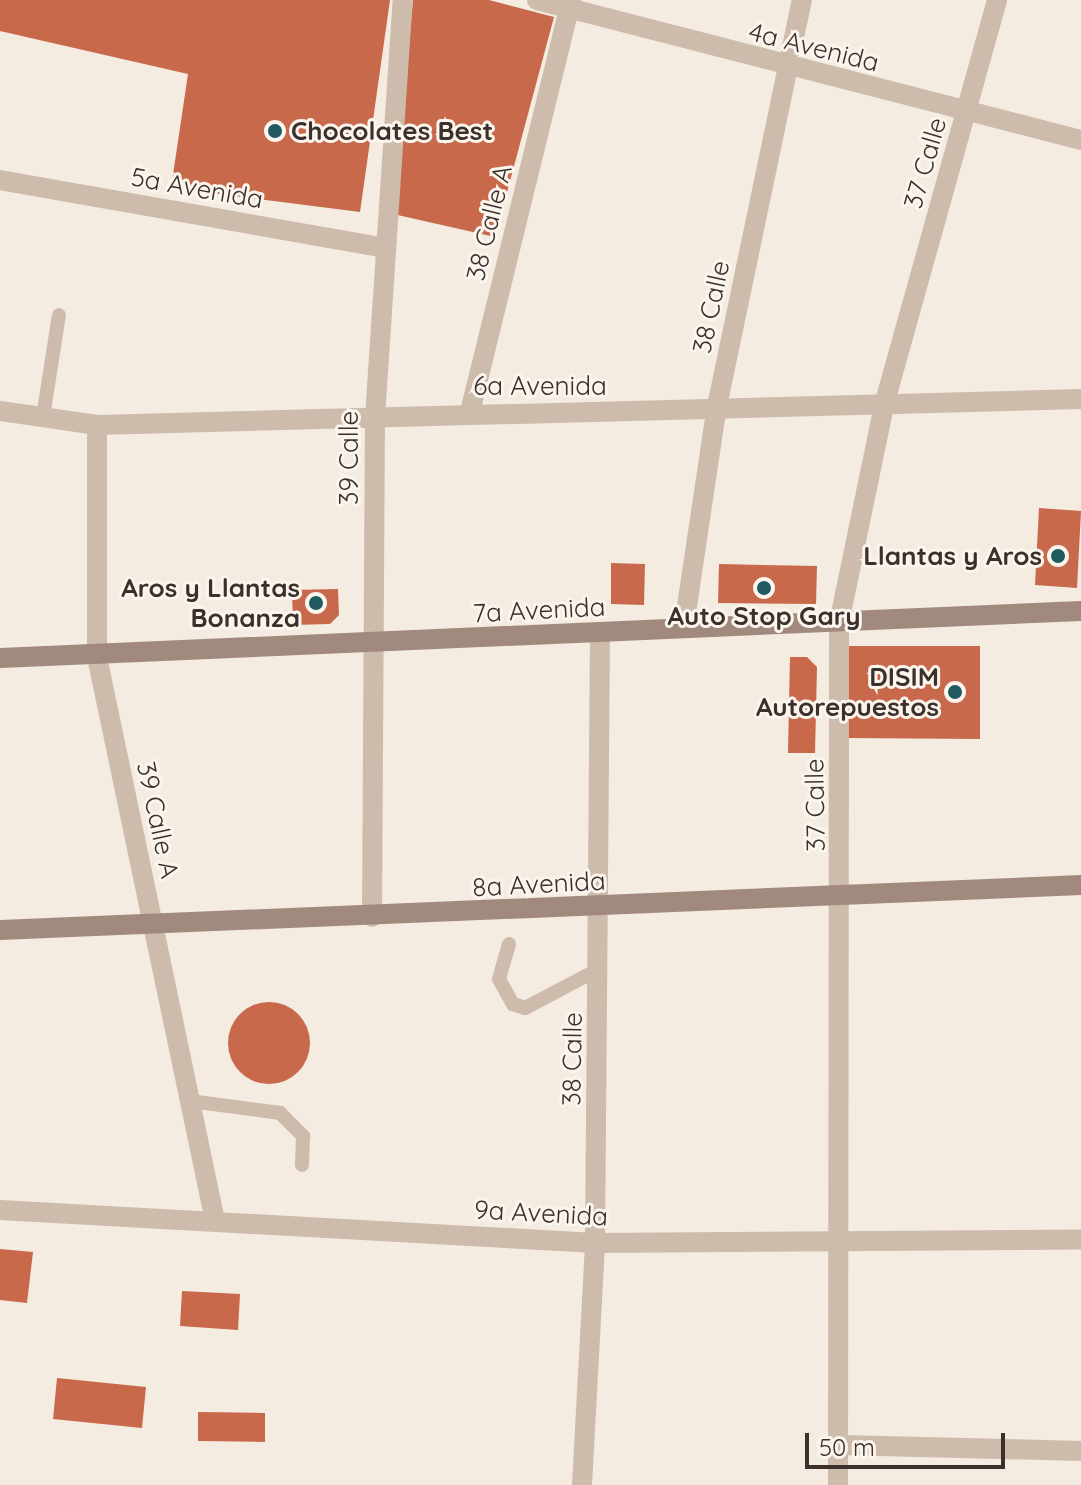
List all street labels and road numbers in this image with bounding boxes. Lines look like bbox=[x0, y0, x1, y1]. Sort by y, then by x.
street label: 4a Avenida bbox=[746, 16, 882, 78]
street label: 37 Calle bbox=[897, 114, 953, 212]
street label: 5a Avenida bbox=[129, 161, 265, 215]
street label: 38 Calle A bbox=[460, 162, 518, 284]
street label: 38 Calle bbox=[686, 258, 736, 356]
street label: 6a Avenida bbox=[473, 370, 607, 402]
street label: 39 Calle bbox=[333, 411, 365, 505]
street label: 7a Avenida bbox=[472, 591, 606, 629]
street label: 37 Calle bbox=[799, 758, 831, 852]
street label: 39 Calle A bbox=[130, 759, 186, 881]
street label: 8a Avenida bbox=[472, 865, 606, 903]
street label: 38 Calle bbox=[556, 1012, 588, 1106]
street label: 9a Avenida bbox=[473, 1194, 609, 1232]

